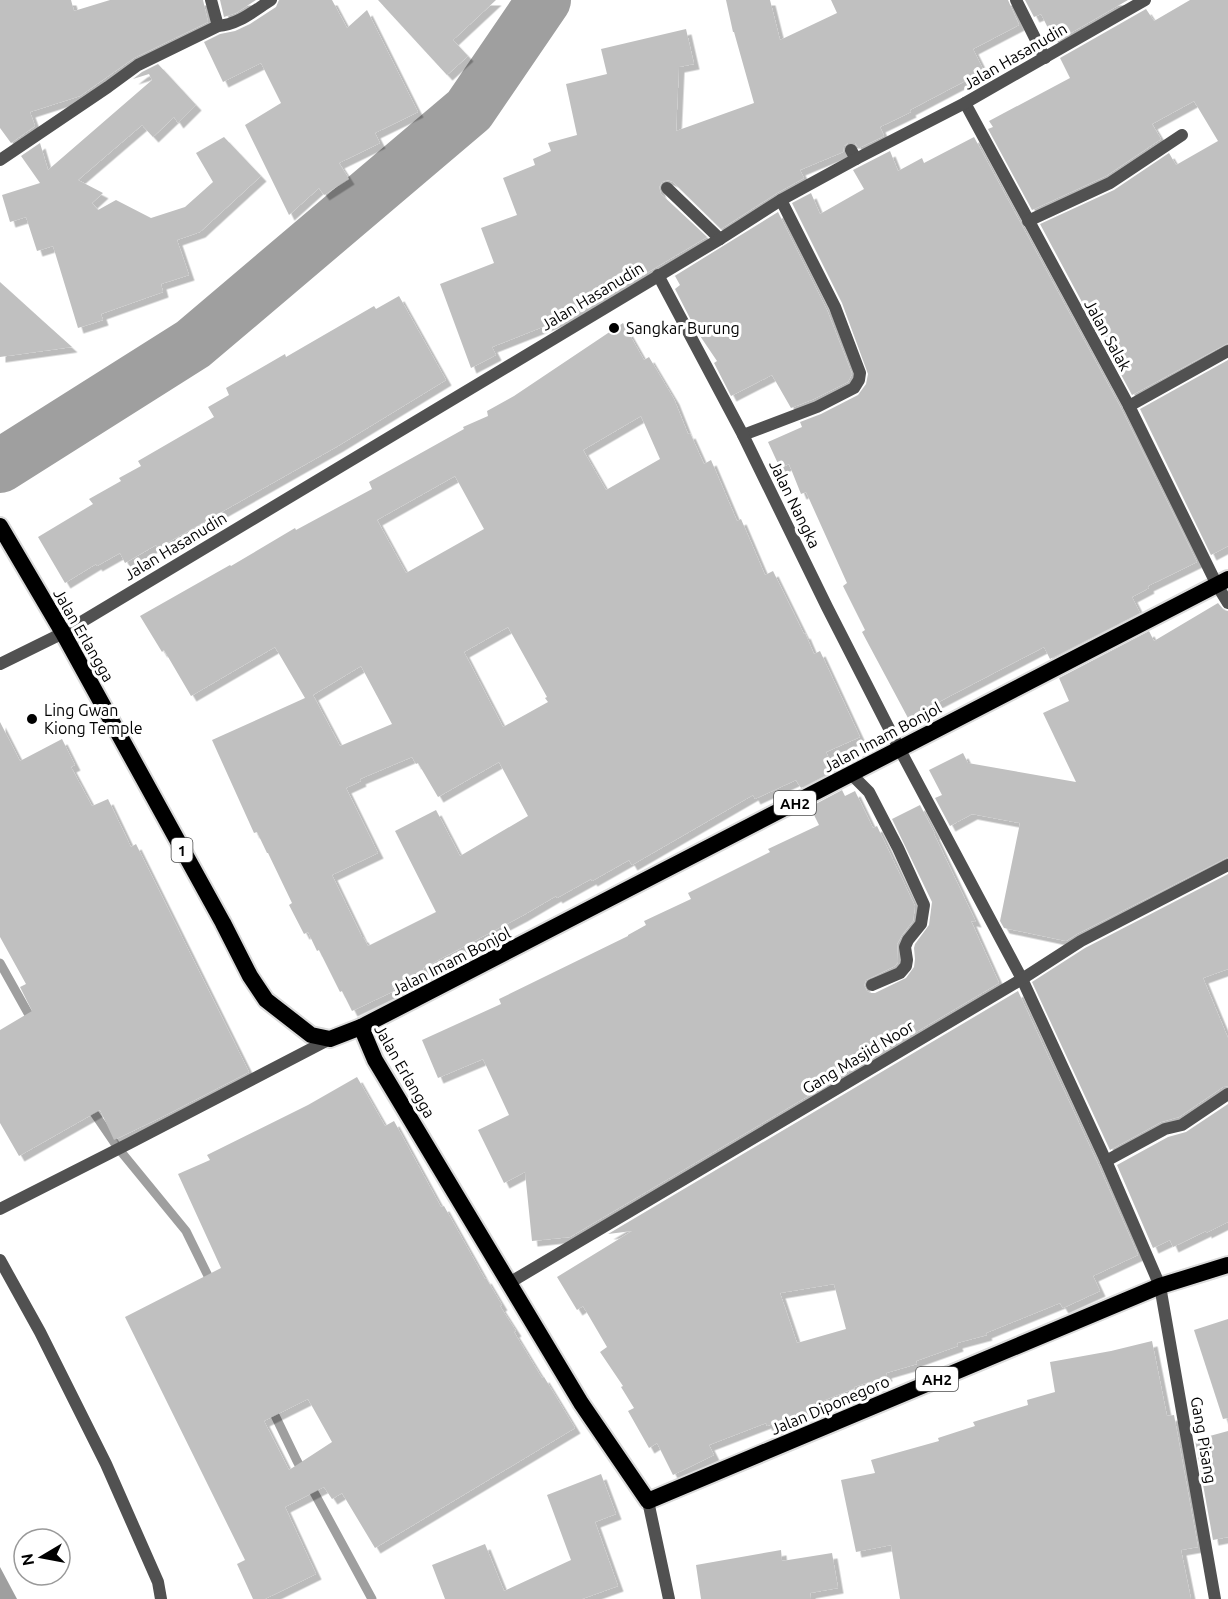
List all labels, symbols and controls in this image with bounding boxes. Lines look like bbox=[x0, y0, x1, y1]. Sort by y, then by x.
street label: Jalan Hasanudin bbox=[960, 19, 1070, 93]
street label: Jalan Hasanudin bbox=[537, 258, 647, 334]
street label: Jalan Salak bbox=[1081, 296, 1135, 374]
place label: Sangkar Burung bbox=[626, 319, 740, 337]
marker: Sangkar Burung bbox=[607, 321, 621, 335]
street label: Jalan Nangka bbox=[766, 457, 824, 551]
street label: Jalan Hasanudin bbox=[120, 508, 230, 584]
street label: Jalan Erlangga bbox=[50, 585, 118, 685]
street label: Jalan Imam Bonjol bbox=[820, 698, 944, 776]
place label: Ling Gwan Kiong Temple bbox=[44, 701, 142, 737]
marker: Ling Gwan Kiong Temple bbox=[25, 712, 39, 726]
road number: AH2 bbox=[774, 791, 816, 815]
road number: 1 bbox=[172, 838, 192, 862]
street label: Jalan Imam Bonjol bbox=[389, 923, 513, 999]
street label: Gang Masjid Noor bbox=[799, 1017, 917, 1097]
street label: Jalan Erlangga bbox=[371, 1021, 439, 1121]
road number: AH2 bbox=[916, 1367, 958, 1391]
street label: Jalan Diponegoro bbox=[768, 1372, 892, 1438]
street label: Gang Pisang bbox=[1188, 1395, 1220, 1485]
north arrow bbox=[12, 1527, 72, 1587]
text: N bbox=[17, 1552, 37, 1567]

